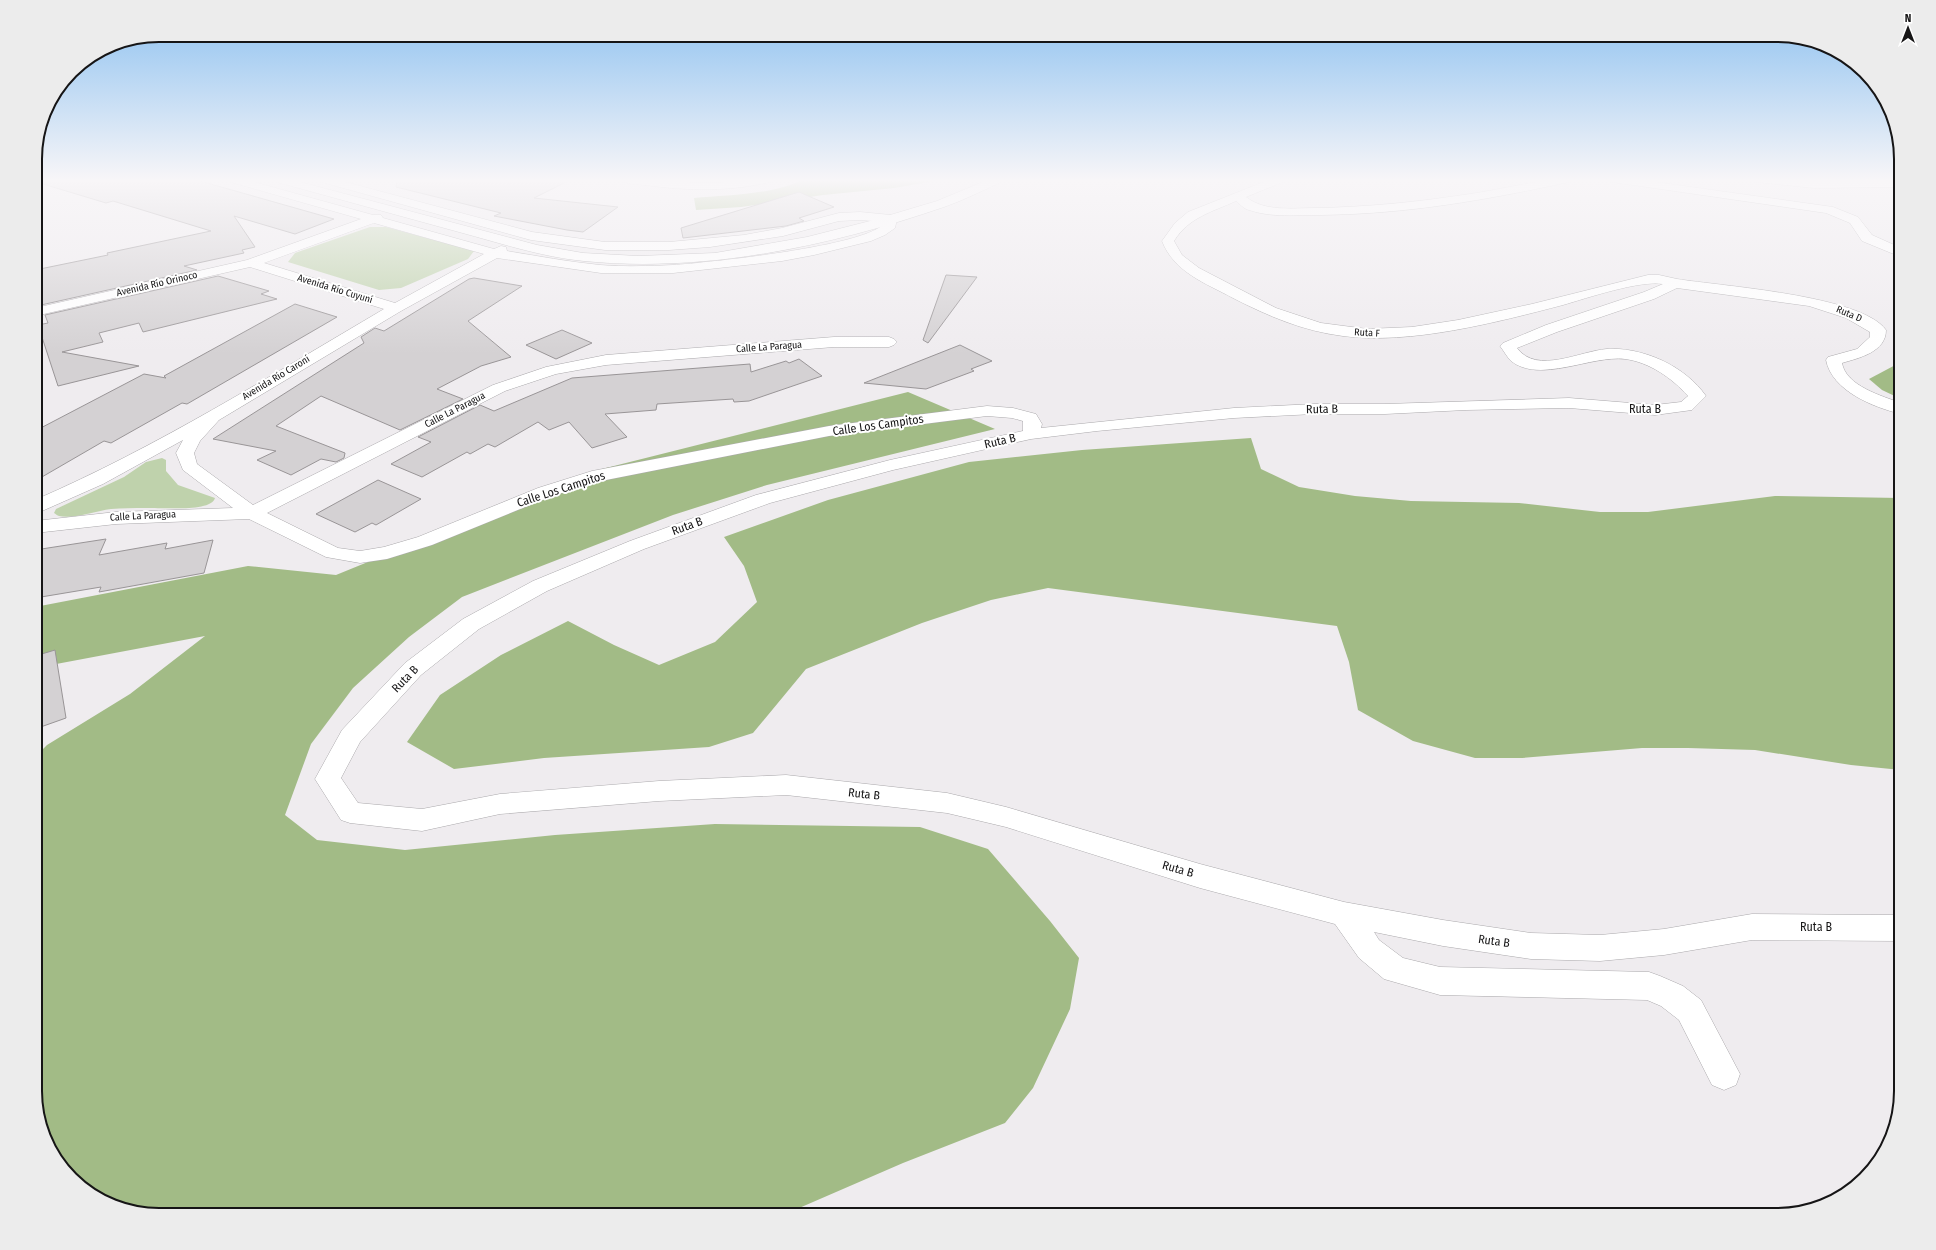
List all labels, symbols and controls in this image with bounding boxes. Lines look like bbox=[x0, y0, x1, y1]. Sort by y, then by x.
north arrow bbox=[1888, 8, 1928, 48]
text: N bbox=[1905, 12, 1911, 25]
street label: Avenida Río Orinoco bbox=[115, 268, 199, 299]
street label: Avenida Río Cuyuní bbox=[296, 271, 375, 306]
street label: Ruta D bbox=[1834, 303, 1864, 325]
street label: Ruta F bbox=[1354, 326, 1381, 340]
street label: Calle La Paragua bbox=[736, 339, 803, 355]
street label: Avenida Río Caroní bbox=[240, 352, 312, 403]
street label: Calle La Paragua bbox=[423, 390, 487, 430]
street label: Ruta B bbox=[1306, 402, 1339, 416]
street label: Ruta B bbox=[1629, 402, 1661, 416]
street label: Calle Los Campitos bbox=[832, 412, 924, 438]
street label: Ruta B bbox=[983, 430, 1018, 451]
street label: Calle Los Campitos bbox=[515, 468, 607, 510]
street label: Calle La Paragua bbox=[110, 508, 176, 524]
street label: Ruta B bbox=[670, 514, 705, 538]
street label: Ruta B bbox=[389, 662, 421, 695]
street label: Ruta B bbox=[847, 785, 881, 803]
street label: Ruta B bbox=[1161, 858, 1196, 880]
street label: Ruta B bbox=[1800, 920, 1832, 934]
street label: Ruta B bbox=[1477, 932, 1511, 950]

